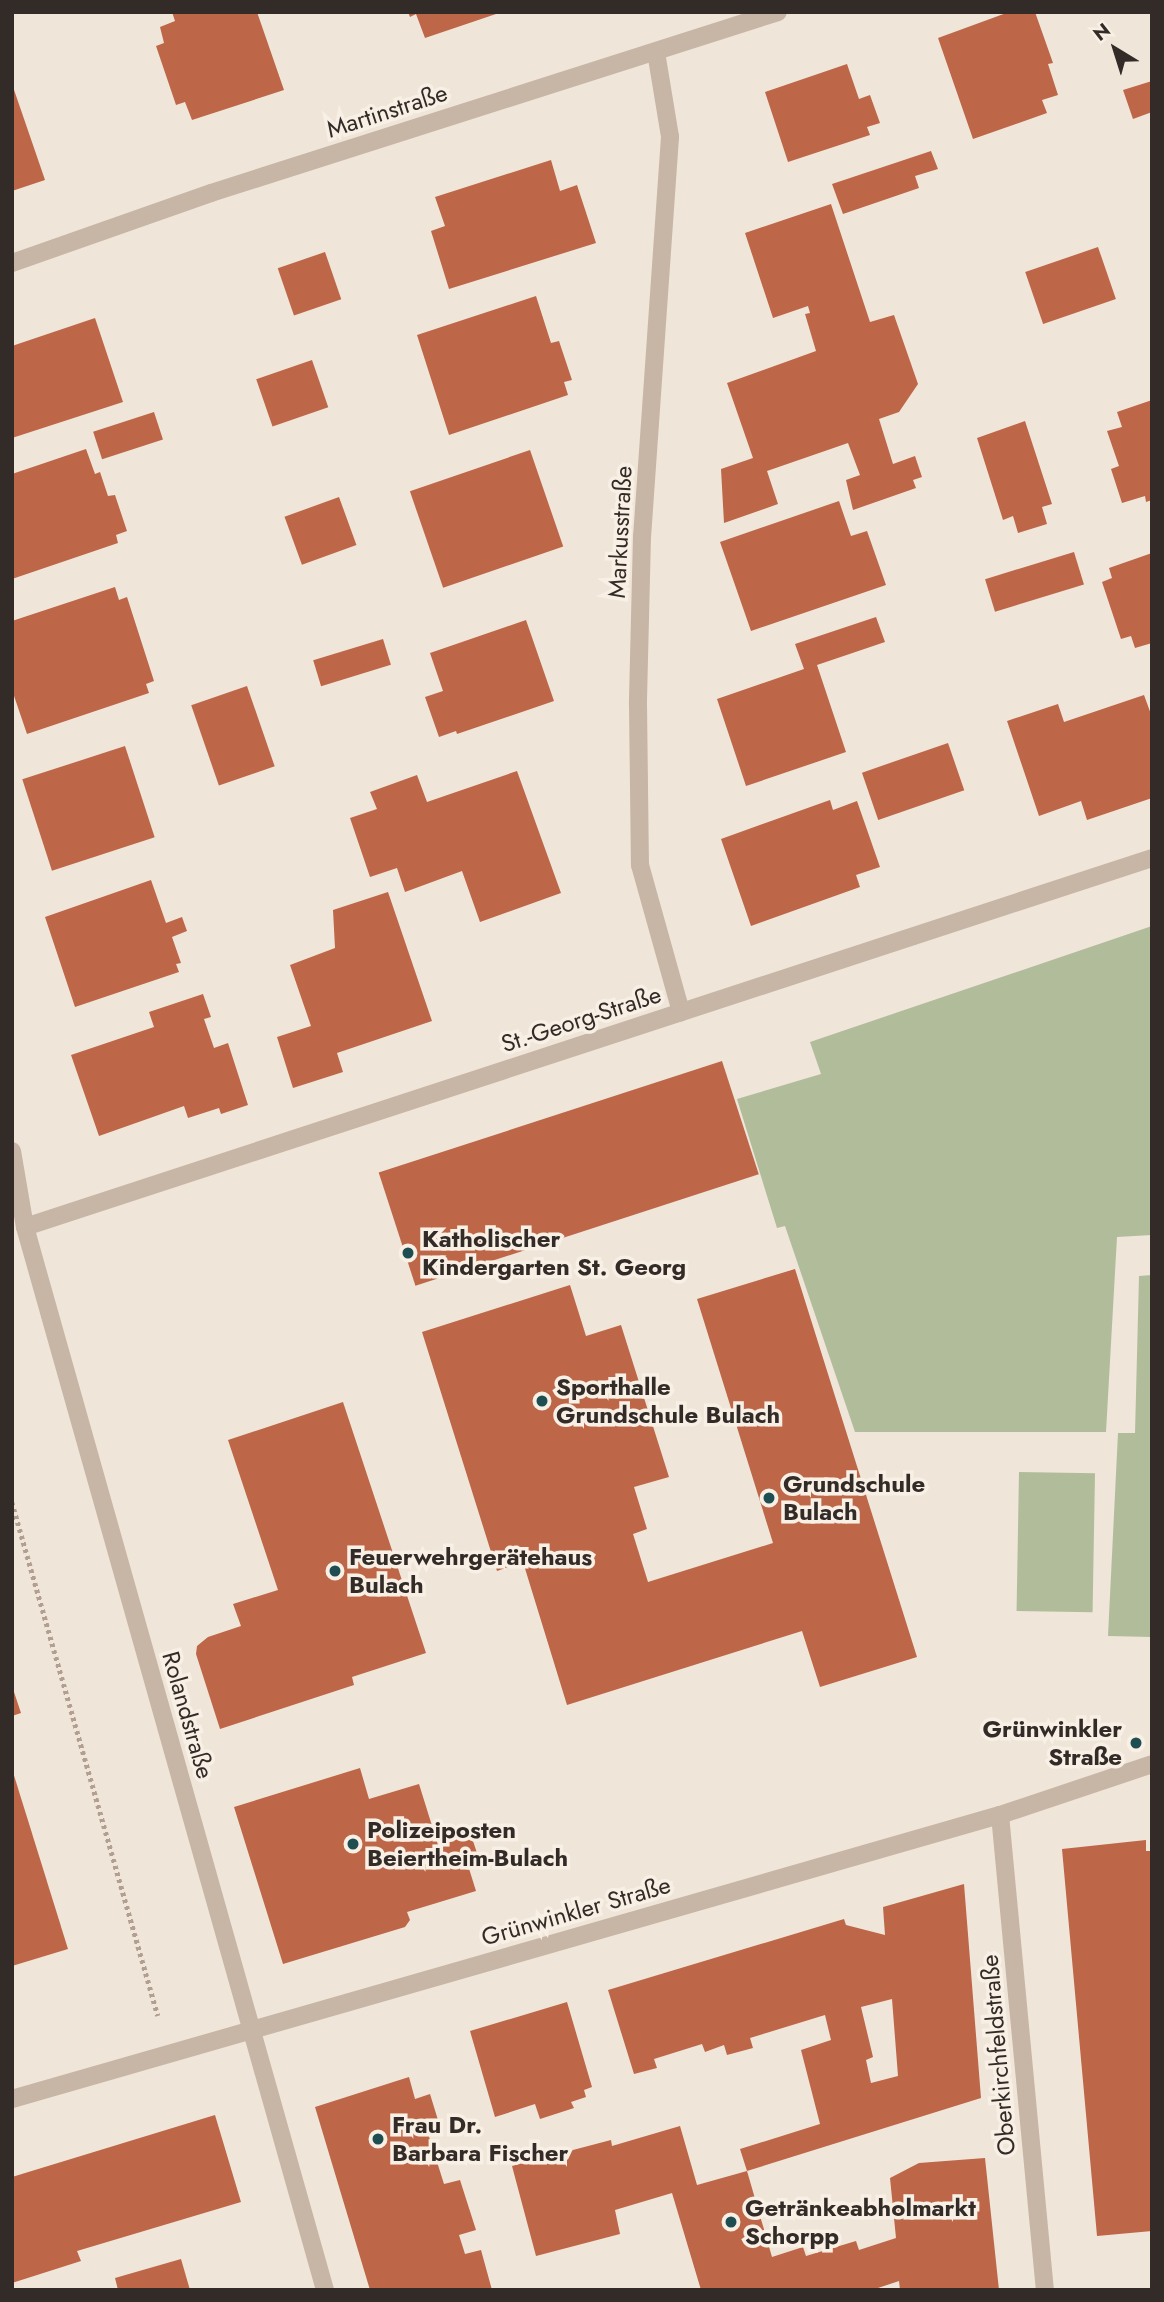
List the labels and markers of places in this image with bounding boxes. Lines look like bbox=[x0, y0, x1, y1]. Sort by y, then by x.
place label: Katholischer Kindergarten St. Georg bbox=[422, 1225, 686, 1281]
marker: Katholischer Kindergarten St. Georg bbox=[400, 1245, 416, 1261]
place label: Sporthalle Grundschule Bulach bbox=[556, 1373, 780, 1429]
marker: Sporthalle Grundschule Bulach bbox=[534, 1393, 550, 1409]
place label: Grundschule Bulach bbox=[783, 1470, 925, 1526]
marker: Grundschule Bulach bbox=[761, 1490, 777, 1506]
place label: Feuerwehrgerätehaus Bulach bbox=[349, 1543, 592, 1599]
marker: Feuerwehrgerätehaus Bulach bbox=[327, 1563, 343, 1579]
place label: Grünwinkler Straße bbox=[982, 1715, 1122, 1771]
marker: Grünwinkler Straße bbox=[1128, 1735, 1144, 1751]
place label: Polizeiposten Beiertheim-Bulach bbox=[367, 1816, 568, 1872]
marker: Polizeiposten Beiertheim-Bulach bbox=[345, 1836, 361, 1852]
place label: Frau Dr. Barbara Fischer bbox=[392, 2111, 568, 2167]
marker: Frau Dr. Barbara Fischer bbox=[370, 2131, 386, 2147]
place label: Getränkeabholmarkt Schorpp bbox=[745, 2194, 976, 2250]
marker: Getränkeabholmarkt Schorpp bbox=[723, 2214, 739, 2230]

